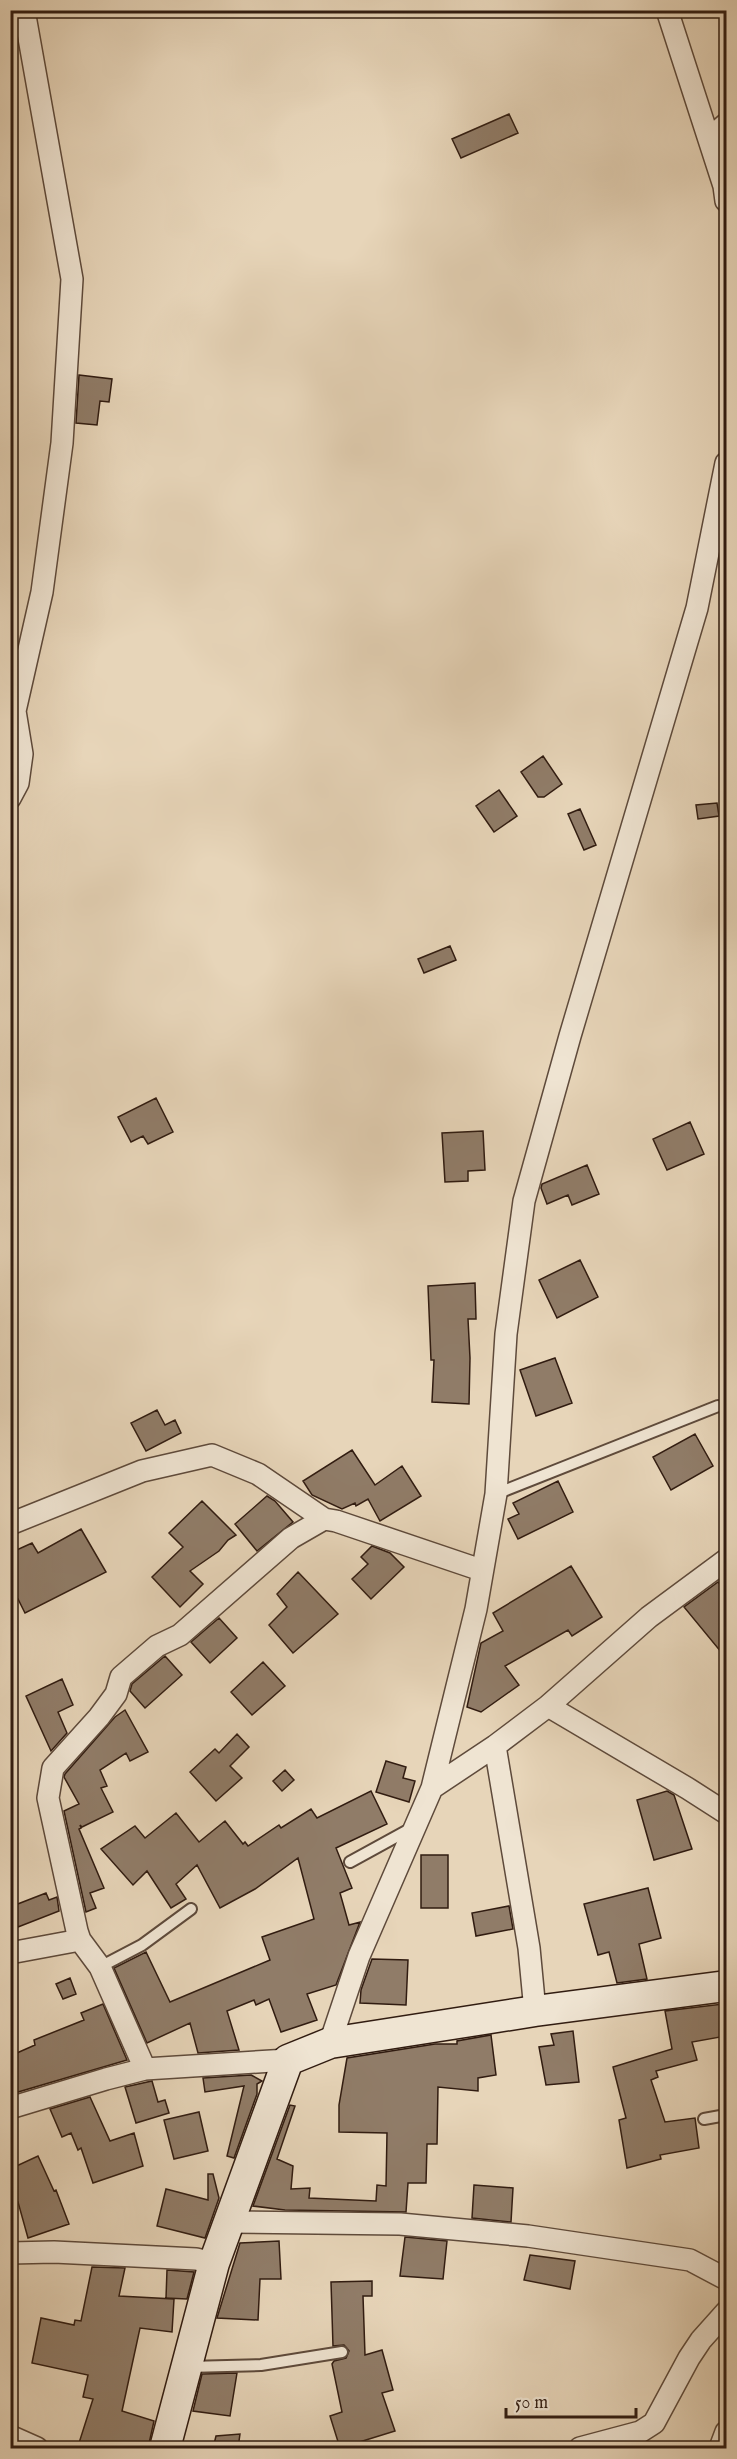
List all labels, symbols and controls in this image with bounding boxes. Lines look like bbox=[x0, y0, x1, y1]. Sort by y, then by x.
scale bar bbox=[506, 2381, 636, 2419]
text: 50 m bbox=[515, 2392, 548, 2415]

